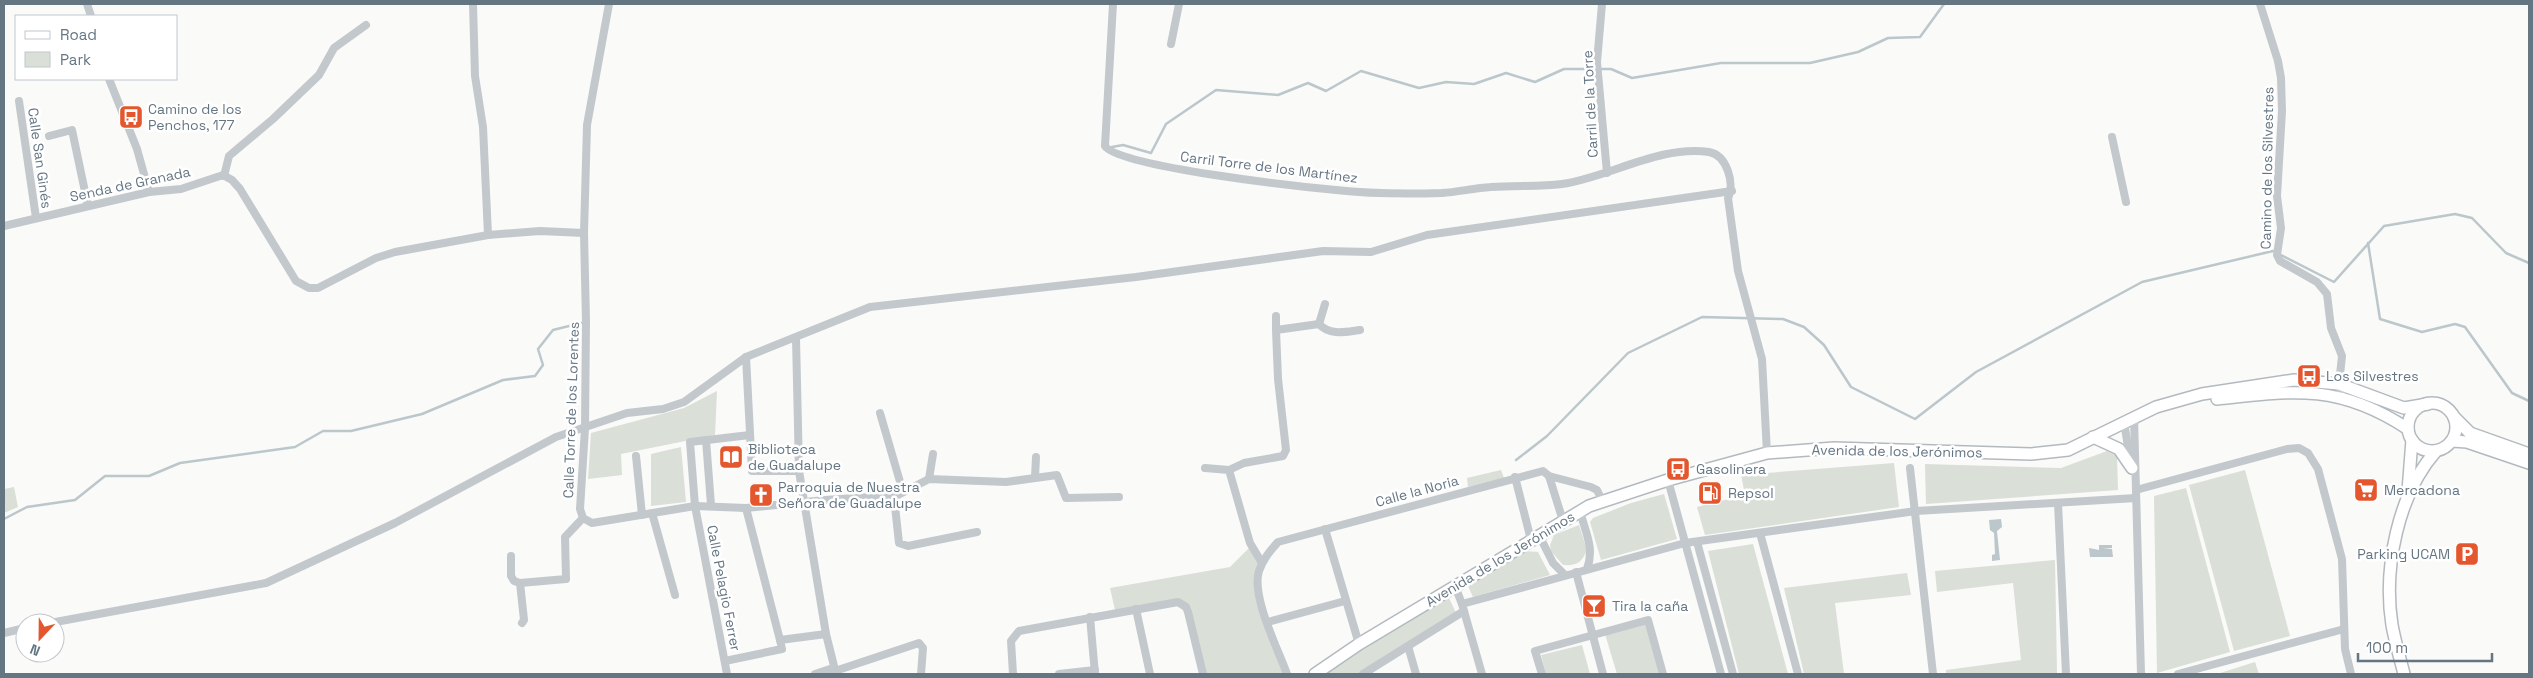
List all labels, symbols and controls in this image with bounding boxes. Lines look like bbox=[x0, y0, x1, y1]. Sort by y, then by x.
legend bbox=[15, 15, 178, 80]
text: Road bbox=[60, 25, 97, 44]
text: Park bbox=[60, 50, 91, 69]
street label: Carril de la Torre bbox=[1578, 50, 1602, 158]
street label: Camino de los Silvestres bbox=[2257, 87, 2277, 249]
place label: Camino de los Penchos, 177 bbox=[148, 100, 242, 134]
bus stop icon: Camino de los Penchos, 177 bbox=[118, 104, 144, 130]
street label: Calle San Ginés bbox=[24, 106, 56, 210]
street label: Carril Torre de los Martínez bbox=[1179, 147, 1359, 187]
street label: Senda de Granada bbox=[68, 162, 192, 206]
street label: Calle Torre de los Lorentes bbox=[559, 321, 583, 499]
bus stop icon: Los Silvestres bbox=[2296, 363, 2322, 389]
place label: Los Silvestres bbox=[2326, 367, 2419, 385]
place label: Biblioteca de Guadalupe bbox=[748, 440, 841, 474]
street label: Avenida de los Jerónimos bbox=[1811, 441, 1983, 461]
library icon: Biblioteca de Guadalupe bbox=[718, 444, 744, 470]
bus stop icon: Gasolinera bbox=[1665, 456, 1691, 482]
place label: Gasolinera bbox=[1696, 460, 1766, 478]
street label: Calle la Noria bbox=[1373, 471, 1461, 511]
supermarket icon: Mercadona bbox=[2353, 477, 2379, 503]
place label: Parroquia de Nuestra Señora de Guadalupe bbox=[778, 478, 922, 512]
fuel station icon: Repsol bbox=[1697, 480, 1723, 506]
place label: Mercadona bbox=[2384, 481, 2460, 499]
church icon: Parroquia de Nuestra Señora de Guadalupe bbox=[748, 482, 774, 508]
place label: Repsol bbox=[1728, 484, 1774, 502]
street label: Avenida de los Jerónimos bbox=[1422, 507, 1578, 611]
street label: Calle Pelagio Ferrer bbox=[703, 524, 745, 652]
parking icon: Parking UCAM bbox=[2454, 541, 2480, 567]
place label: Parking UCAM bbox=[2357, 545, 2450, 563]
bar icon: Tira la caña bbox=[1581, 593, 1607, 619]
place label: Tira la caña bbox=[1612, 597, 1688, 615]
north arrow bbox=[15, 613, 65, 663]
scale bar bbox=[2358, 630, 2492, 662]
text: 100 m bbox=[2366, 638, 2408, 657]
text: N bbox=[27, 640, 43, 660]

